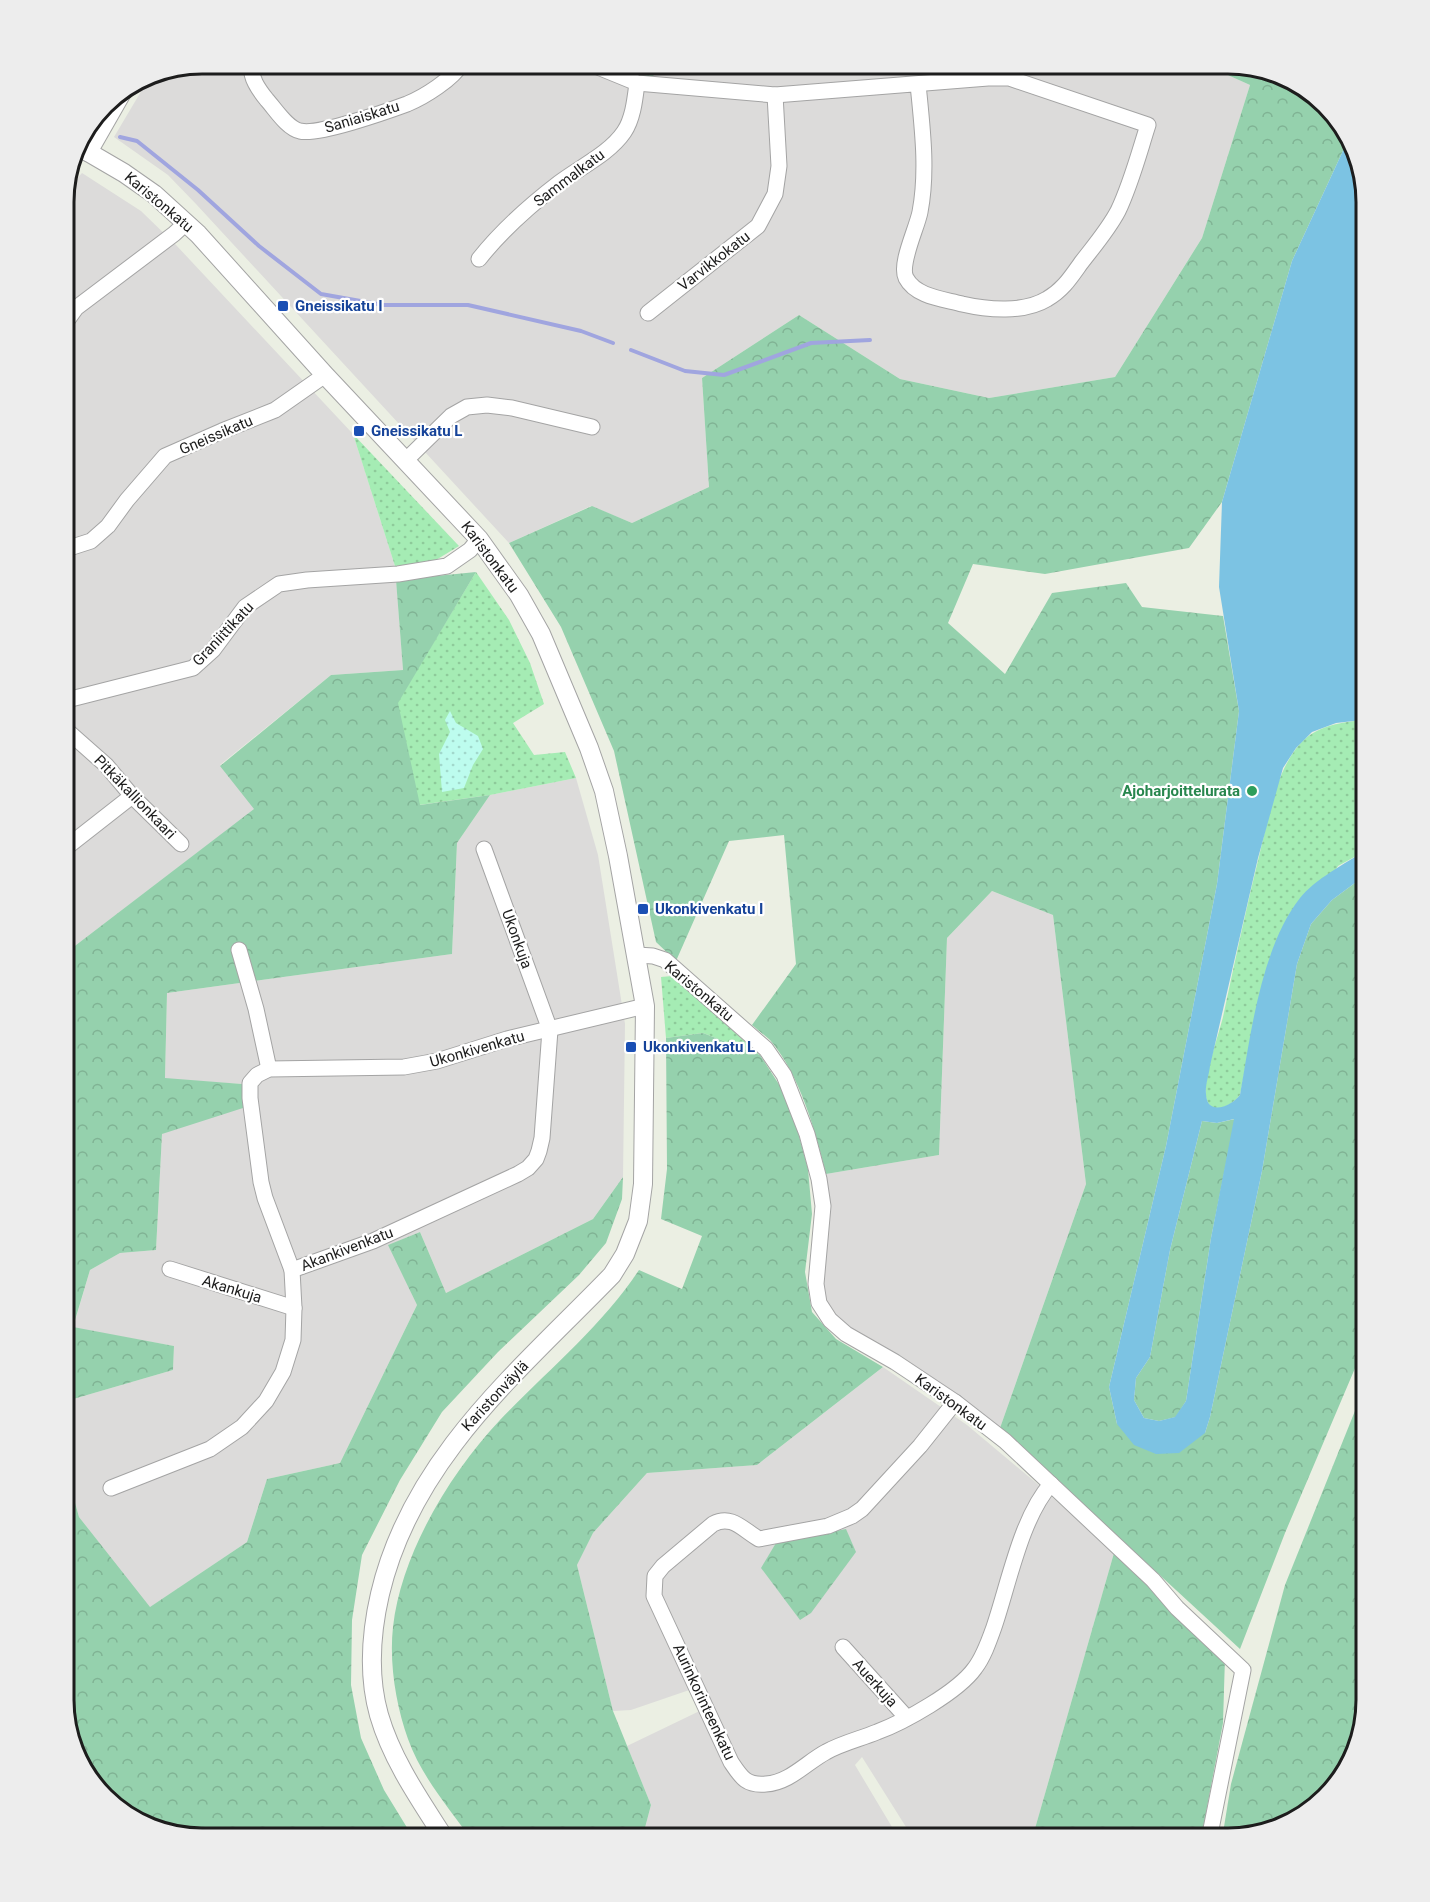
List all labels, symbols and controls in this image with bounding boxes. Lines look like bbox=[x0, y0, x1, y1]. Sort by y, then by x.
street label: Saniaiskatu bbox=[322, 97, 402, 137]
street label: Sammalkatu bbox=[530, 145, 608, 211]
street label: Karistonkatu bbox=[121, 168, 197, 236]
street label: Varvikkokatu bbox=[674, 227, 754, 295]
place label: Gneissikatu I bbox=[295, 297, 383, 315]
marker: Gneissikatu I bbox=[276, 299, 290, 313]
street label: Gneissikatu bbox=[177, 411, 255, 459]
place label: Gneissikatu L bbox=[371, 422, 462, 440]
marker: Gneissikatu L bbox=[352, 424, 366, 438]
street label: Karistonkatu bbox=[457, 518, 523, 596]
street label: Graniittikatu bbox=[189, 598, 257, 670]
street label: Pitkäkallionkaari bbox=[90, 751, 180, 843]
place label: Ajoharjoittelurata bbox=[1122, 782, 1240, 800]
marker: Ajoharjoittelurata bbox=[1245, 784, 1259, 798]
place label: Ukonkivenkatu I bbox=[655, 900, 763, 918]
marker: Ukonkivenkatu I bbox=[636, 902, 650, 916]
street label: Ukonkuja bbox=[498, 907, 536, 971]
street label: Karistonkatu bbox=[661, 957, 737, 1025]
street label: Ukonkivenkatu bbox=[428, 1027, 526, 1071]
place label: Ukonkivenkatu L bbox=[643, 1038, 755, 1056]
marker: Ukonkivenkatu L bbox=[624, 1040, 638, 1054]
street label: Akankivenkatu bbox=[298, 1223, 396, 1275]
street label: Akankuja bbox=[200, 1271, 264, 1307]
street label: Karistonväylä bbox=[458, 1357, 532, 1435]
street label: Karistonkatu bbox=[911, 1370, 991, 1434]
street label: Aurinkorinteenkatu bbox=[669, 1641, 739, 1763]
street label: Auerkuja bbox=[849, 1655, 901, 1711]

